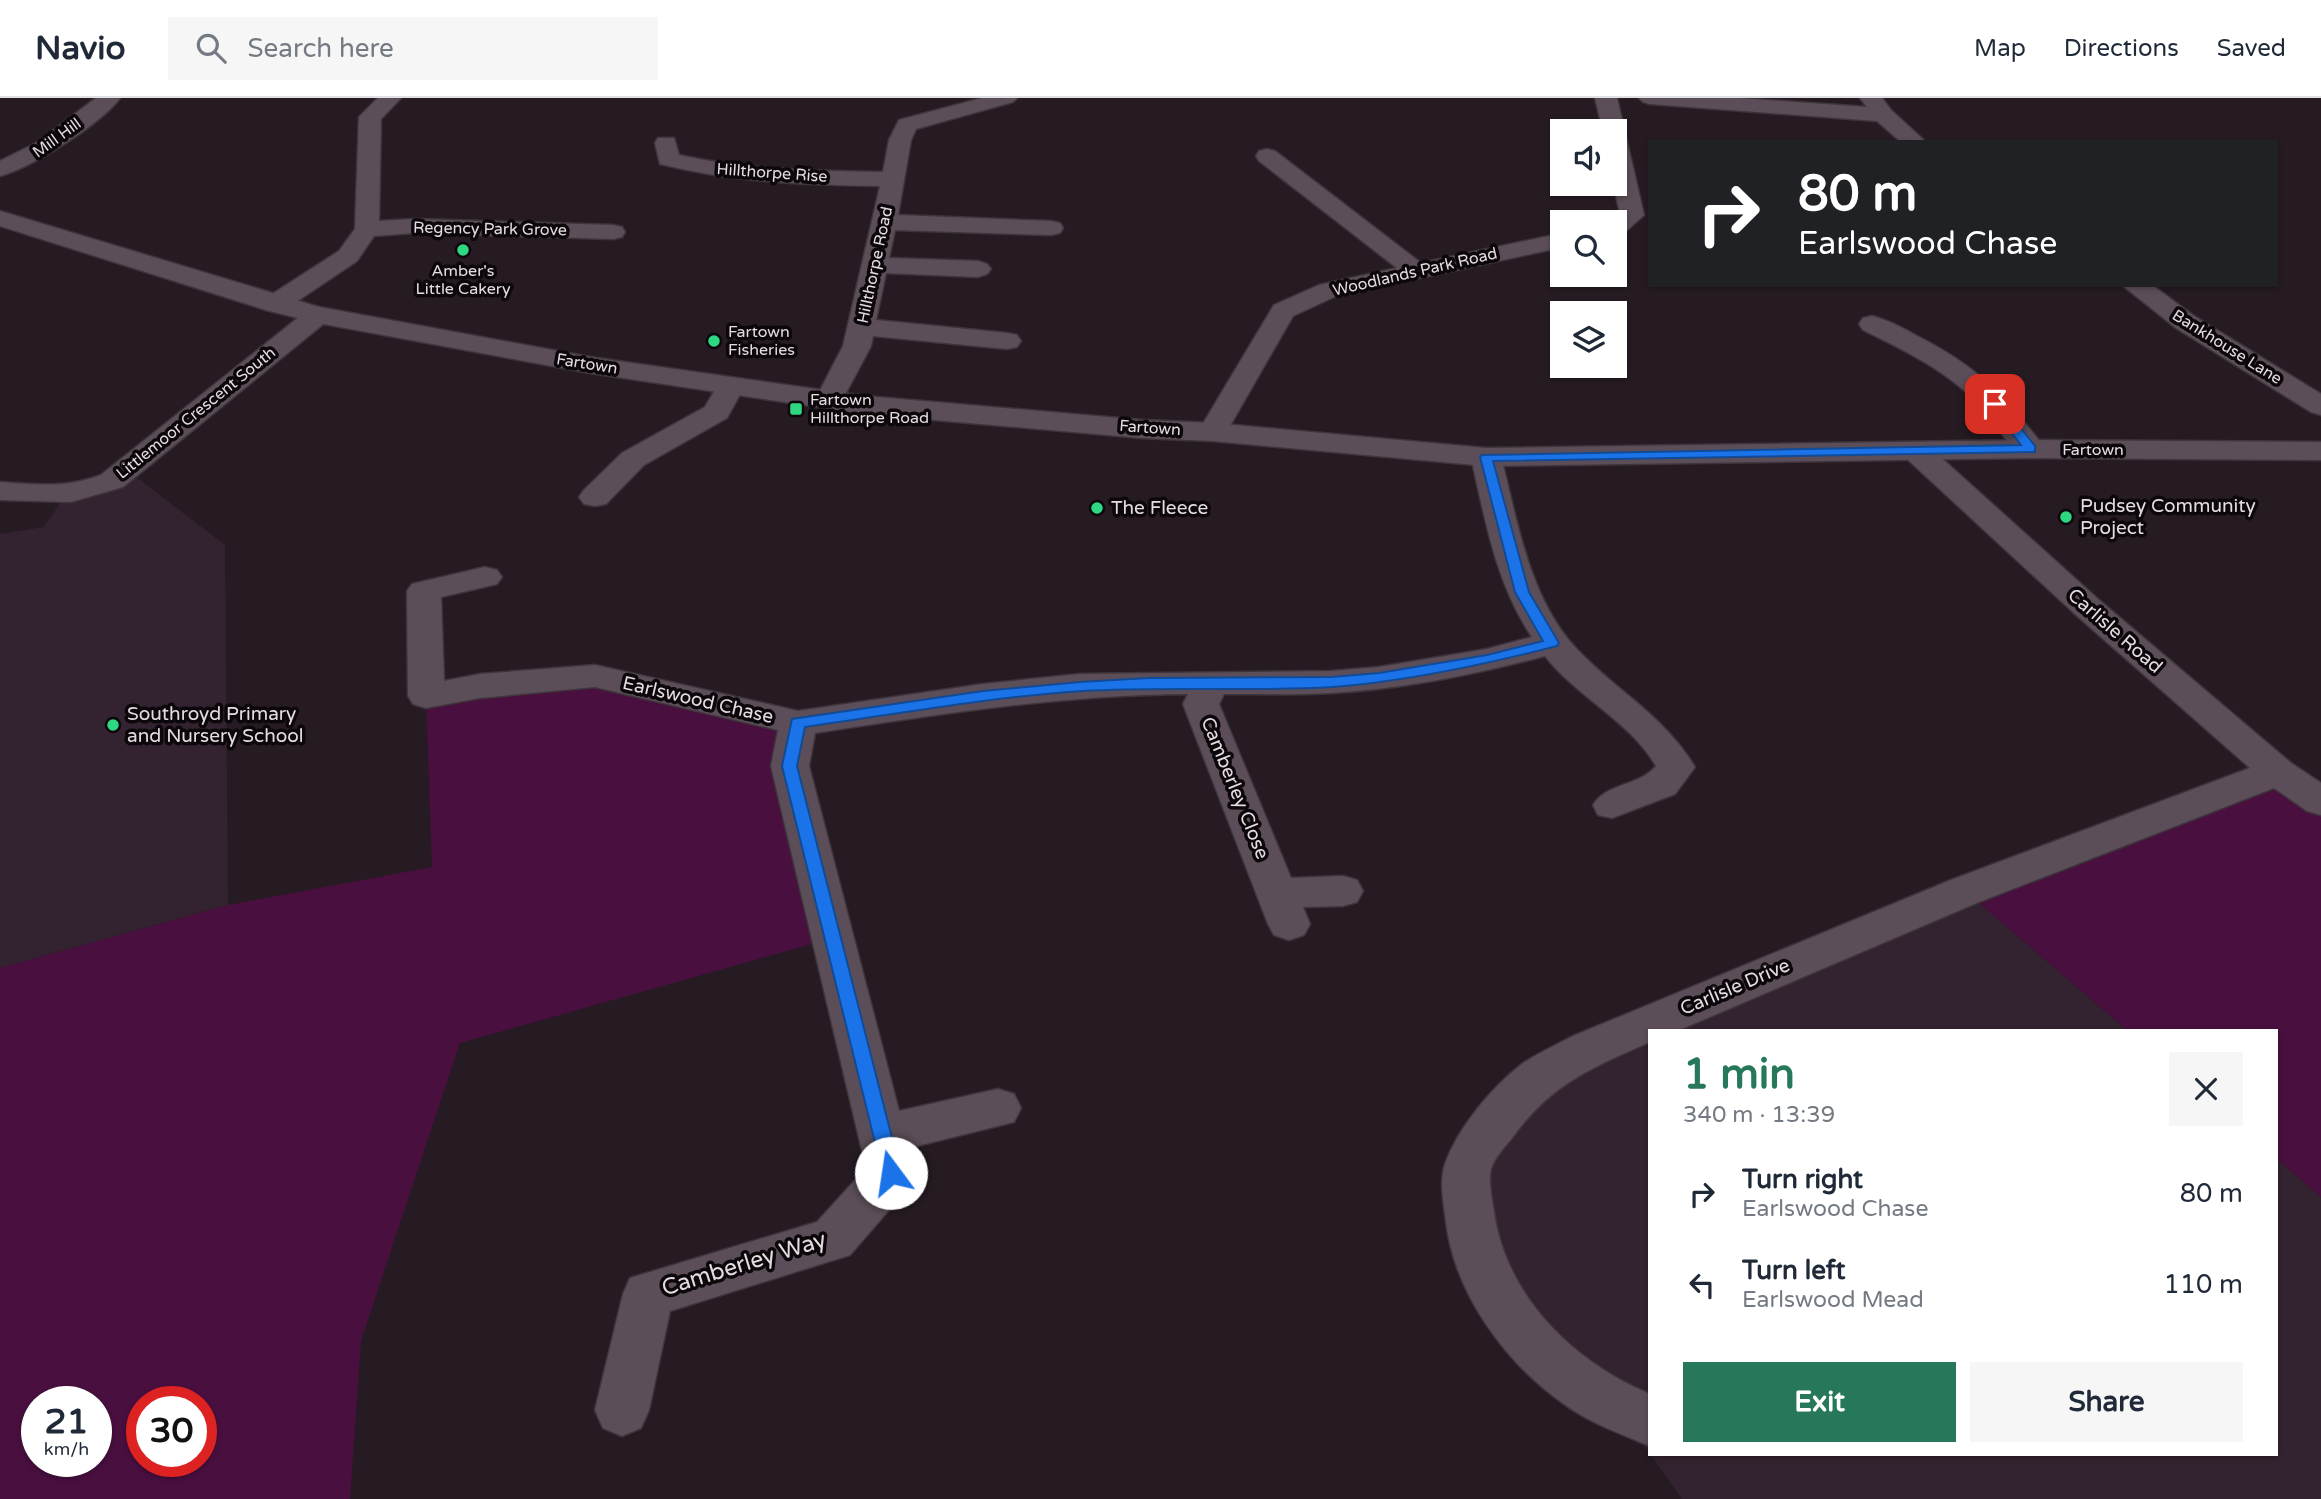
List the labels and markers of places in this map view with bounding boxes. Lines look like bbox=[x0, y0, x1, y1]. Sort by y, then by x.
marker: Amber's Little Cakery bbox=[455, 242, 471, 258]
place label: Amber's Little Cakery bbox=[415, 261, 511, 299]
place label: Fartown Fisheries bbox=[728, 322, 795, 360]
marker: Fartown Fisheries bbox=[706, 333, 722, 349]
pin bbox=[1965, 374, 2025, 434]
place label: Fartown Hillthorpe Road bbox=[810, 390, 929, 428]
marker: Fartown Hillthorpe Road bbox=[788, 401, 804, 417]
place label: Pudsey Community Project bbox=[2080, 495, 2256, 539]
place label: The Fleece bbox=[1111, 497, 1208, 519]
marker: The Fleece bbox=[1089, 500, 1105, 516]
marker: Pudsey Community Project bbox=[2058, 509, 2074, 525]
place label: Southroyd Primary and Nursery School bbox=[127, 703, 304, 747]
marker: Southroyd Primary and Nursery School bbox=[105, 717, 121, 733]

